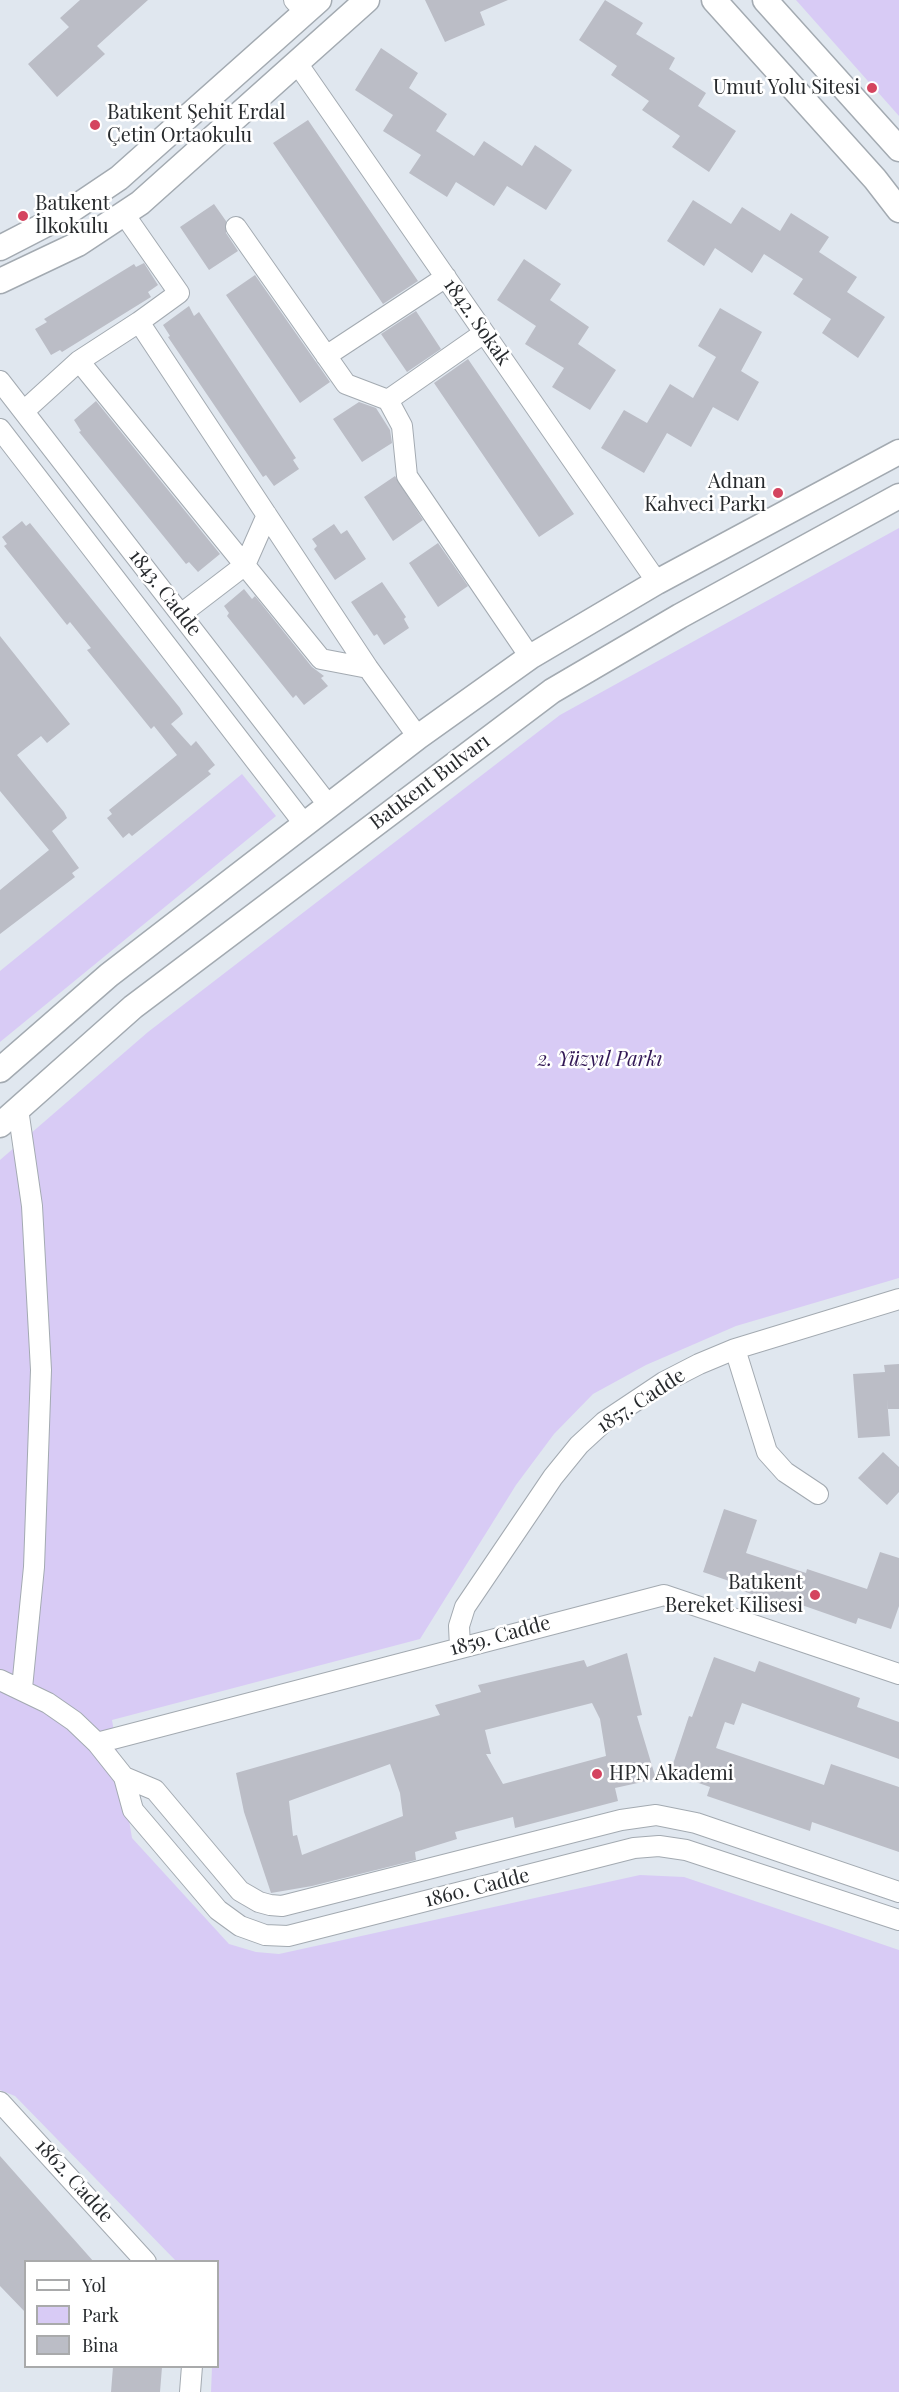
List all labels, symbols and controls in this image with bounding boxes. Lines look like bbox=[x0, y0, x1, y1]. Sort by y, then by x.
place label: Umut Yolu Sitesi bbox=[713, 76, 860, 100]
marker: Umut Yolu Sitesi bbox=[865, 81, 879, 95]
place label: Batıkent Şehit Erdal Çetin Ortaokulu bbox=[107, 101, 285, 148]
marker: Batıkent Şehit Erdal Çetin Ortaokulu bbox=[88, 118, 102, 132]
place label: Batıkent İlkokulu bbox=[35, 192, 110, 239]
marker: Batıkent İlkokulu bbox=[16, 209, 30, 223]
street label: 1842. Sokak bbox=[438, 274, 516, 370]
place label: Adnan Kahveci Parkı bbox=[644, 470, 766, 517]
marker: Adnan Kahveci Parkı bbox=[771, 486, 785, 500]
street label: 1843. Cadde bbox=[124, 545, 206, 641]
street label: Batıkent Bulvarı bbox=[365, 729, 495, 835]
park label: 2. Yüzyıl Parkı bbox=[538, 1048, 662, 1072]
street label: 1857. Cadde bbox=[592, 1364, 690, 1438]
place label: Batıkent Bereket Kilisesi bbox=[665, 1571, 803, 1618]
marker: Batıkent Bereket Kilisesi bbox=[808, 1588, 822, 1602]
street label: 1859. Cadde bbox=[447, 1611, 553, 1661]
place label: HPN Akademi bbox=[609, 1762, 734, 1786]
marker: HPN Akademi bbox=[590, 1767, 604, 1781]
street label: 1860. Cadde bbox=[422, 1863, 532, 1913]
street label: 1862. Cadde bbox=[30, 2134, 118, 2228]
legend bbox=[24, 2260, 219, 2368]
text: Yol bbox=[82, 2273, 106, 2297]
text: Park bbox=[82, 2303, 119, 2327]
text: Bina bbox=[82, 2333, 118, 2357]

